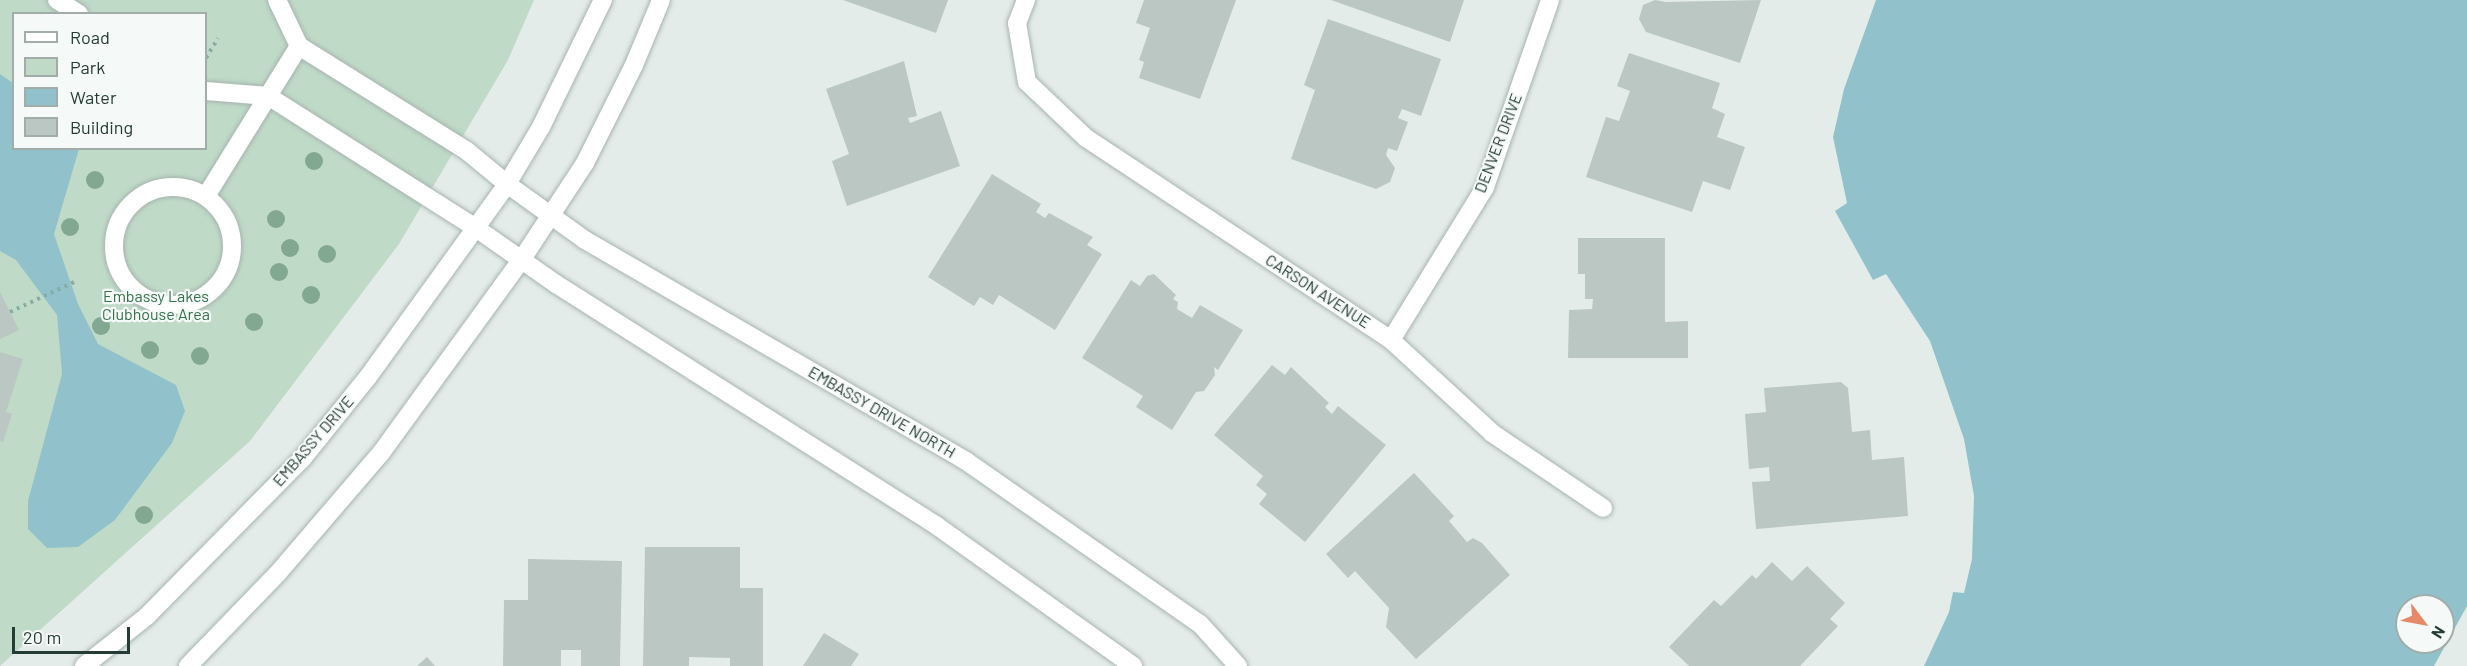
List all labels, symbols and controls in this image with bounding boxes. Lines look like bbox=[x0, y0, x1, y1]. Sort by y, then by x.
legend bbox=[12, 12, 207, 150]
text: Road bbox=[70, 26, 110, 48]
text: Park bbox=[70, 56, 105, 78]
text: Water bbox=[70, 86, 117, 108]
street label: DENVER DRIVE bbox=[1470, 91, 1526, 195]
text: Building bbox=[70, 116, 133, 138]
street label: CARSON AVENUE bbox=[1262, 250, 1374, 332]
park label: Embassy Lakes Clubhouse Area bbox=[102, 286, 210, 324]
street label: EMBASSY DRIVE NORTH bbox=[805, 362, 959, 462]
street label: EMBASSY DRIVE bbox=[269, 392, 357, 490]
north arrow bbox=[2395, 594, 2455, 654]
scale bar bbox=[15, 615, 134, 653]
text: N bbox=[2428, 623, 2450, 642]
text: 20 m bbox=[23, 626, 61, 648]

